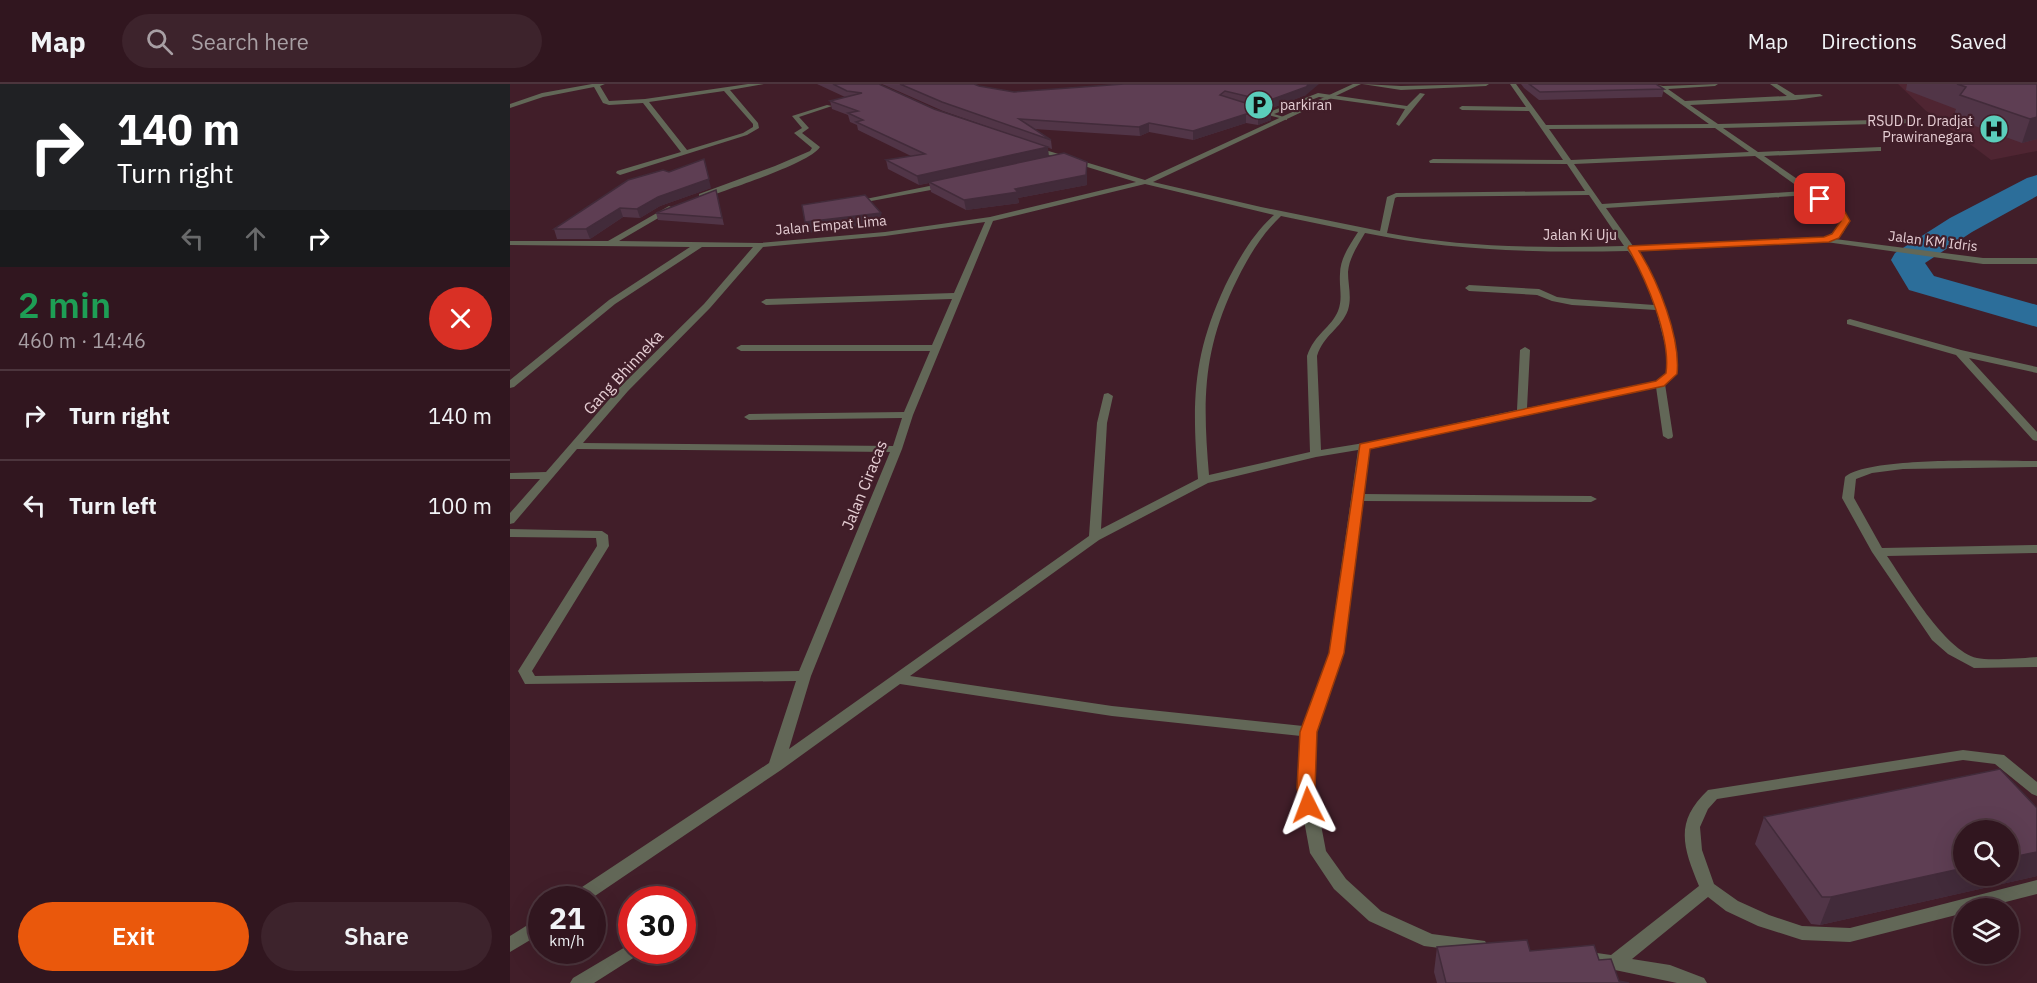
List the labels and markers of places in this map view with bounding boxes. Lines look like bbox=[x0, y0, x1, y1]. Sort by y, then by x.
parking icon: parkiran bbox=[1243, 89, 1275, 121]
place label: parkiran bbox=[1280, 96, 1332, 114]
place label: RSUD Dr. Dradjat Prawiranegara bbox=[1867, 112, 1974, 146]
hospital icon: RSUD Dr. Dradjat Prawiranegara bbox=[1978, 113, 2010, 145]
pin bbox=[1794, 173, 1845, 224]

